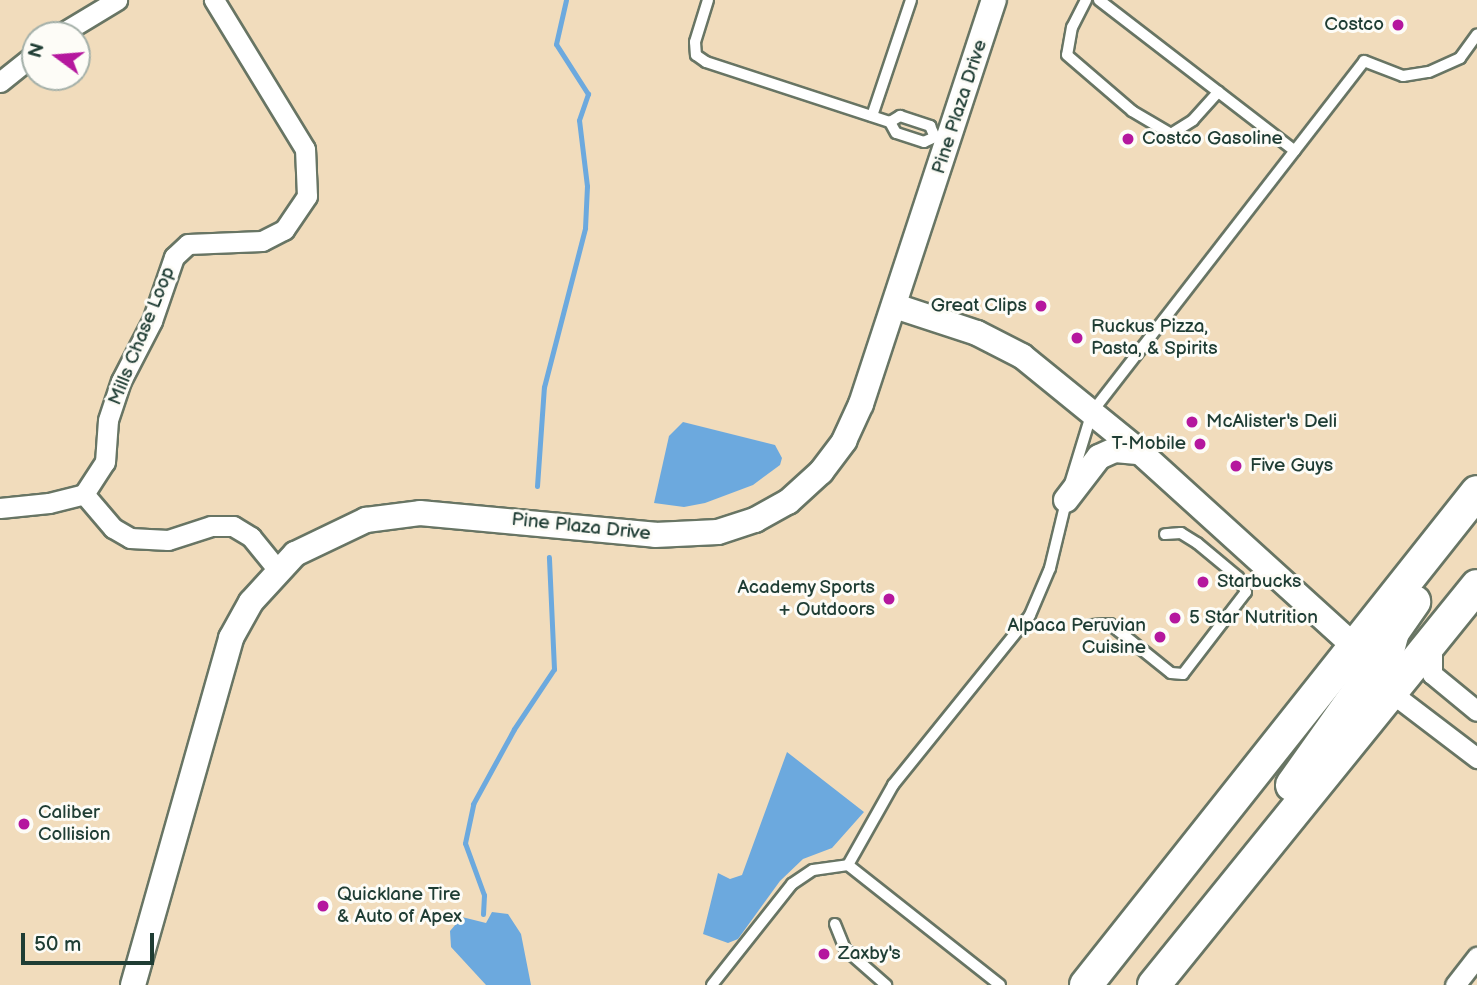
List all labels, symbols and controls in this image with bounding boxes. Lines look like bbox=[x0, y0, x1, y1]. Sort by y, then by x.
place label: Costco bbox=[1324, 14, 1384, 36]
marker: Costco bbox=[1390, 17, 1406, 33]
north arrow bbox=[21, 21, 91, 91]
street label: Pine Plaza Drive bbox=[928, 37, 992, 177]
text: N bbox=[24, 41, 50, 61]
place label: Costco Gasoline bbox=[1142, 128, 1283, 150]
marker: Costco Gasoline bbox=[1120, 131, 1136, 147]
street label: Mills Chase Loop bbox=[104, 263, 180, 409]
place label: Great Clips bbox=[931, 295, 1027, 317]
marker: Great Clips bbox=[1033, 298, 1049, 314]
place label: Ruckus Pizza, Pasta, & Spirits bbox=[1091, 316, 1218, 360]
marker: Ruckus Pizza, Pasta, & Spirits bbox=[1069, 330, 1085, 346]
place label: McAlister's Deli bbox=[1206, 411, 1337, 433]
marker: McAlister's Deli bbox=[1184, 414, 1200, 430]
place label: T-Mobile bbox=[1111, 433, 1186, 455]
marker: T-Mobile bbox=[1192, 436, 1208, 452]
place label: Five Guys bbox=[1250, 455, 1333, 477]
marker: Five Guys bbox=[1228, 458, 1244, 474]
street label: Pine Plaza Drive bbox=[510, 508, 652, 546]
place label: Starbucks bbox=[1217, 571, 1301, 593]
marker: Starbucks bbox=[1195, 574, 1211, 590]
place label: Academy Sports + Outdoors bbox=[736, 577, 875, 621]
marker: Academy Sports + Outdoors bbox=[881, 591, 897, 607]
place label: 5 Star Nutrition bbox=[1189, 607, 1318, 629]
marker: 5 Star Nutrition bbox=[1167, 610, 1183, 626]
place label: Alpaca Peruvian Cuisine bbox=[1007, 615, 1146, 659]
marker: Alpaca Peruvian Cuisine bbox=[1152, 629, 1168, 645]
place label: Caliber Collision bbox=[38, 802, 111, 846]
marker: Caliber Collision bbox=[16, 816, 32, 832]
place label: Quicklane Tire & Auto of Apex bbox=[337, 884, 462, 928]
marker: Quicklane Tire & Auto of Apex bbox=[315, 898, 331, 914]
scale bar bbox=[24, 918, 158, 962]
text: 50 m bbox=[34, 932, 81, 957]
place label: Zaxby's bbox=[838, 943, 901, 965]
marker: Zaxby's bbox=[816, 946, 832, 962]

